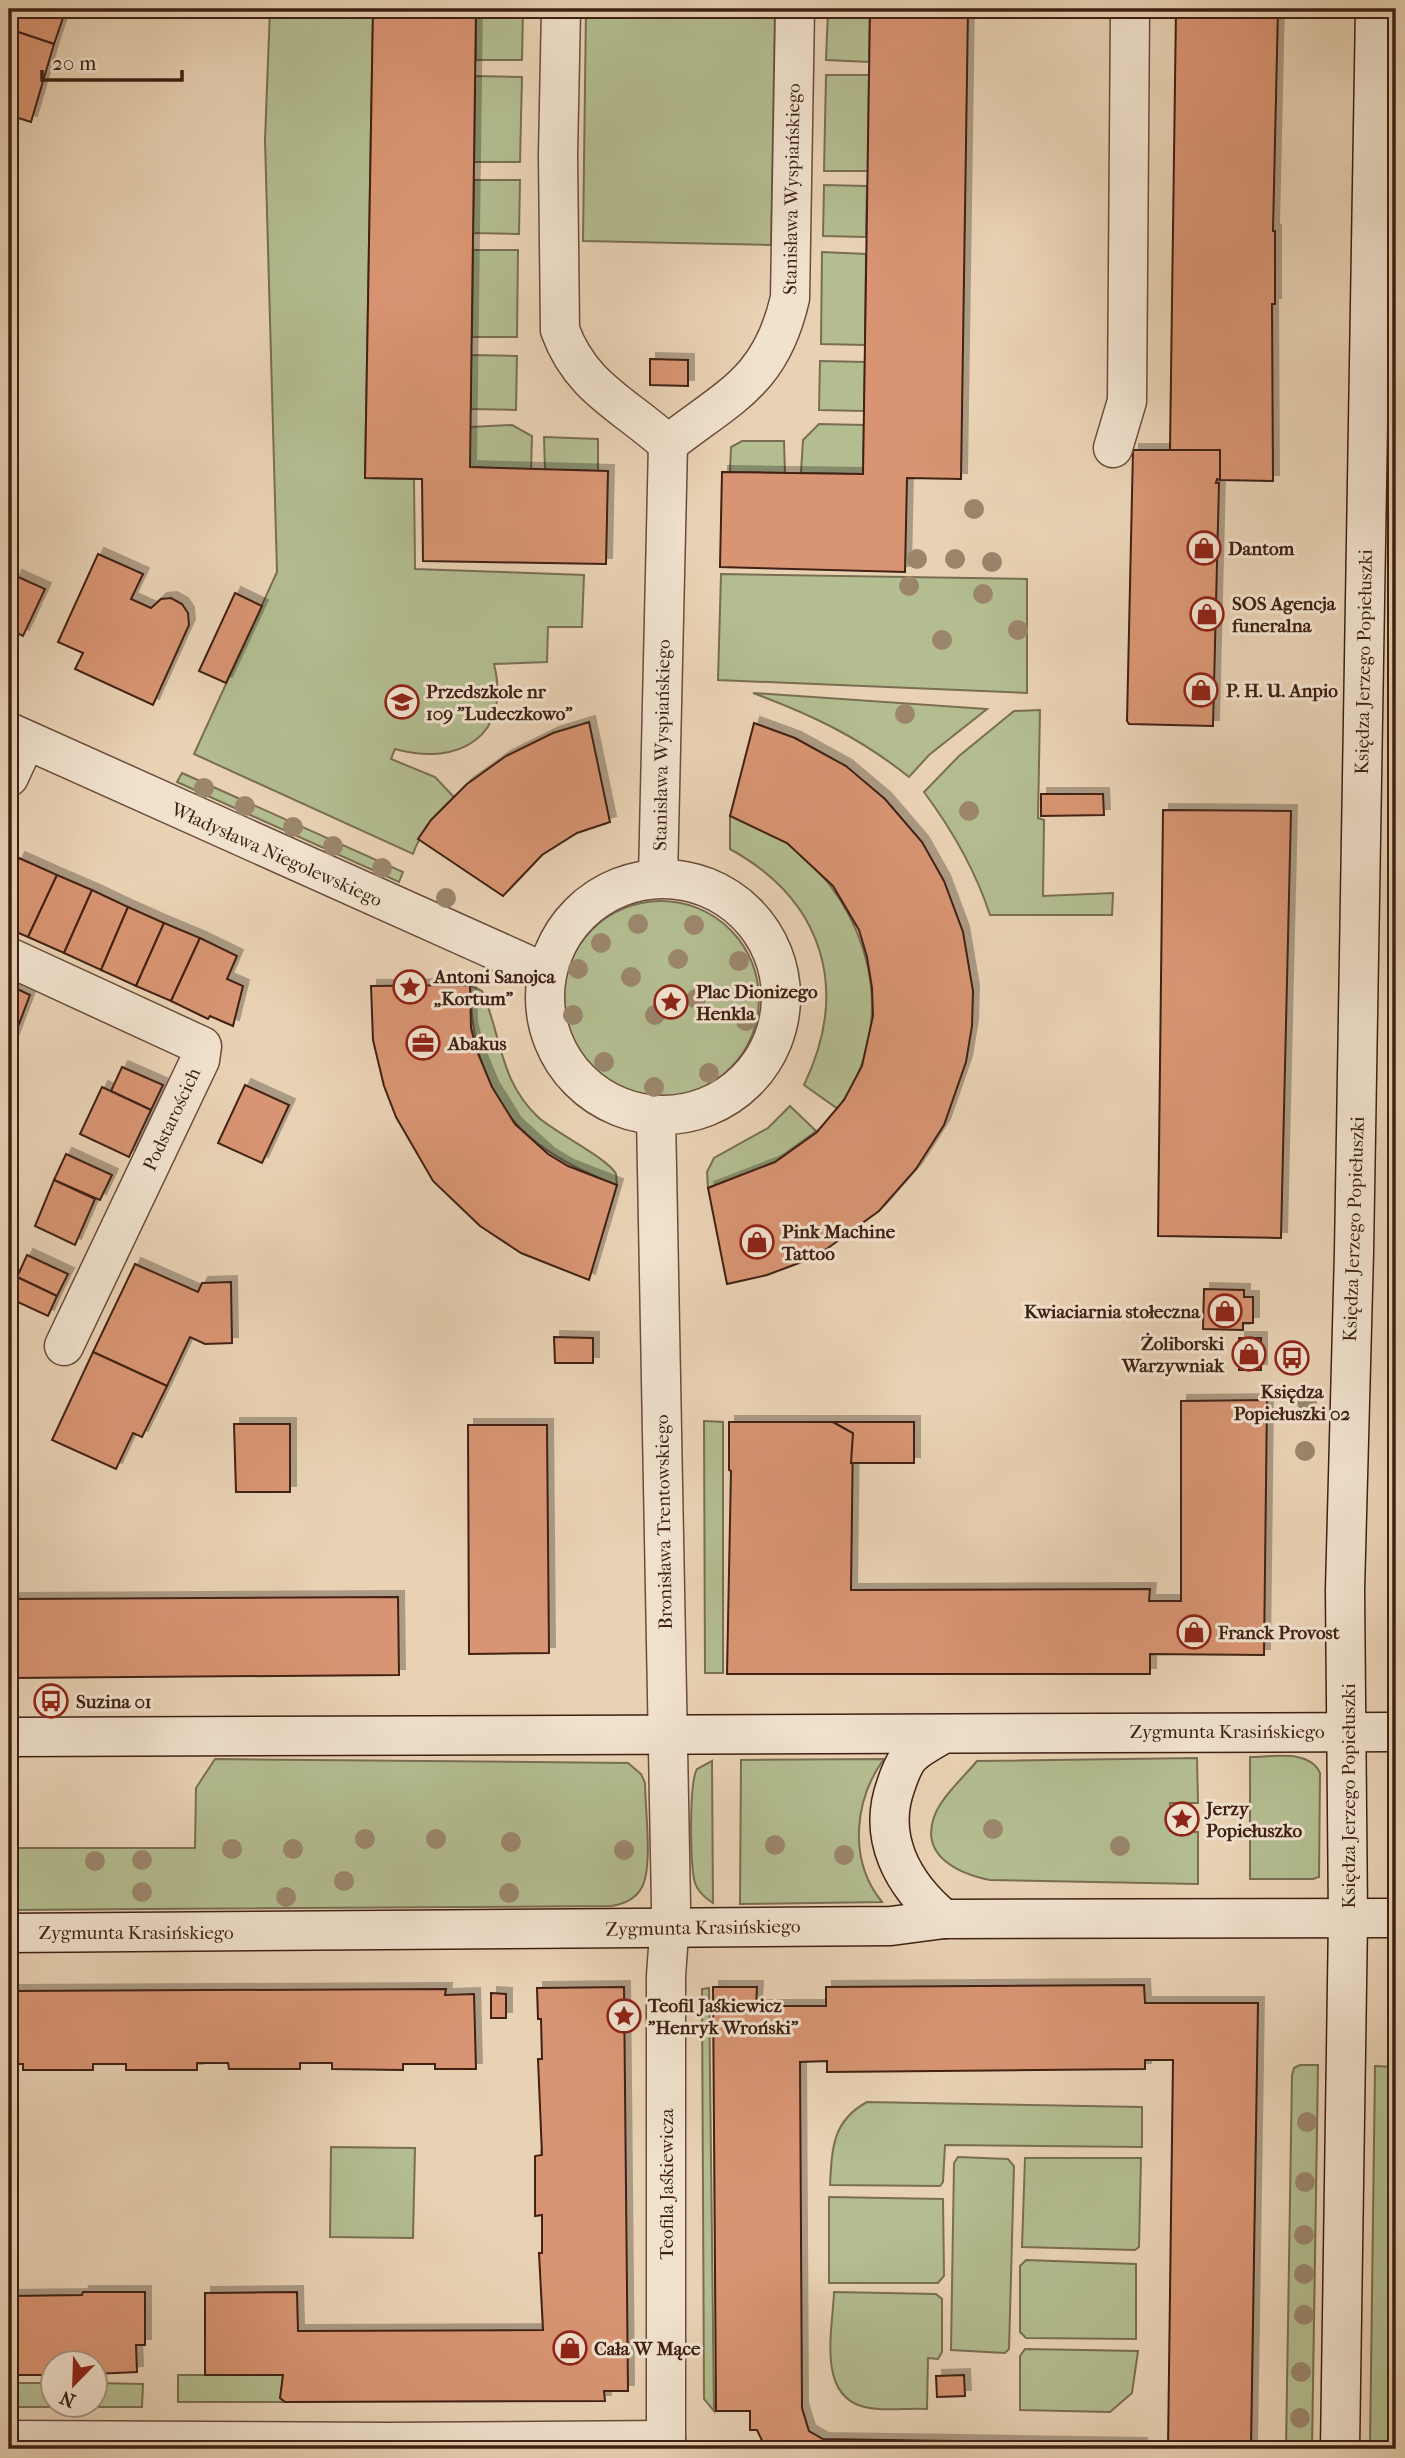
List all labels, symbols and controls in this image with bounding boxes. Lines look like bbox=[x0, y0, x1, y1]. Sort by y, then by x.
scale bar bbox=[42, 38, 182, 82]
text: 20 m bbox=[52, 51, 97, 75]
street label: Stanisława Wyspiańskiego bbox=[779, 83, 805, 295]
shop icon: Dantom bbox=[1185, 529, 1223, 567]
place label: Dantom bbox=[1228, 538, 1295, 560]
street label: Księdza Jerzego Popiełuszki bbox=[1351, 549, 1377, 775]
place label: SOS Agencja funeralna bbox=[1231, 593, 1337, 637]
shop icon: SOS Agencja funeralna bbox=[1188, 595, 1226, 633]
street label: Stanisława Wyspiańskiego bbox=[649, 639, 675, 851]
shop icon: P. H. U. Anpio bbox=[1182, 671, 1220, 709]
place label: P. H. U. Anpio bbox=[1226, 680, 1338, 702]
place label: Przedszkole nr 109 "Ludeczkowo" bbox=[426, 681, 573, 725]
school or university icon: Przedszkole nr 109 "Ludeczkowo" bbox=[383, 683, 421, 721]
street label: Władysława Niegolewskiego bbox=[167, 798, 386, 912]
place label: Antoni Sanojca „Kortum” bbox=[433, 966, 556, 1010]
place icon: Antoni Sanojca „Kortum” bbox=[391, 968, 429, 1006]
place label: Plac Dionizego Henkla bbox=[696, 981, 818, 1025]
place icon: Plac Dionizego Henkla bbox=[652, 983, 690, 1021]
office icon: Abakus bbox=[404, 1024, 442, 1062]
place label: Abakus bbox=[447, 1033, 507, 1055]
street label: Podstarościch bbox=[138, 1064, 205, 1174]
street label: Księdza Jerzego Popiełuszki bbox=[1339, 1116, 1369, 1342]
place label: Pink Machine Tattoo bbox=[781, 1221, 896, 1265]
shop icon: Pink Machine Tattoo bbox=[738, 1223, 776, 1261]
shop icon: Kwiaciarnia stołeczna bbox=[1206, 1292, 1244, 1330]
place label: Kwiaciarnia stołeczna bbox=[1024, 1301, 1201, 1323]
place label: Żoliborski Warzywniak bbox=[1121, 1332, 1225, 1377]
shop icon: Żoliborski Warzywniak bbox=[1230, 1335, 1268, 1373]
bus stop icon: Księdza Popiełuszki 02 bbox=[1273, 1339, 1311, 1377]
place label: Księdza Popiełuszki 02 bbox=[1234, 1381, 1351, 1425]
street label: Bronisława Trentowskiego bbox=[651, 1414, 677, 1630]
shop icon: Franck Provost bbox=[1175, 1613, 1213, 1651]
place label: Franck Provost bbox=[1217, 1622, 1340, 1644]
bus stop icon: Suzina 01 bbox=[32, 1682, 70, 1720]
street label: Księdza Jerzego Popiełuszki bbox=[1338, 1683, 1360, 1909]
place label: Suzina 01 bbox=[76, 1691, 152, 1713]
street label: Zygmunta Krasińskiego bbox=[1129, 1721, 1325, 1743]
place label: Jerzy Popiełuszko bbox=[1204, 1798, 1302, 1842]
place icon: Jerzy Popiełuszko bbox=[1163, 1800, 1201, 1838]
street label: Zygmunta Krasińskiego bbox=[605, 1915, 801, 1941]
street label: Zygmunta Krasińskiego bbox=[38, 1922, 234, 1944]
place label: Teofil Jaśkiewicz "Henryk Wroński" bbox=[647, 1995, 799, 2039]
place icon: Teofil Jaśkiewicz "Henryk Wroński" bbox=[605, 1997, 643, 2035]
street label: Teofila Jaśkiewicza bbox=[656, 2108, 678, 2260]
shop icon: Cała W Mące bbox=[551, 2329, 589, 2367]
place label: Cała W Mące bbox=[594, 2338, 701, 2361]
north arrow bbox=[38, 2350, 108, 2420]
text: N bbox=[56, 2386, 79, 2412]

